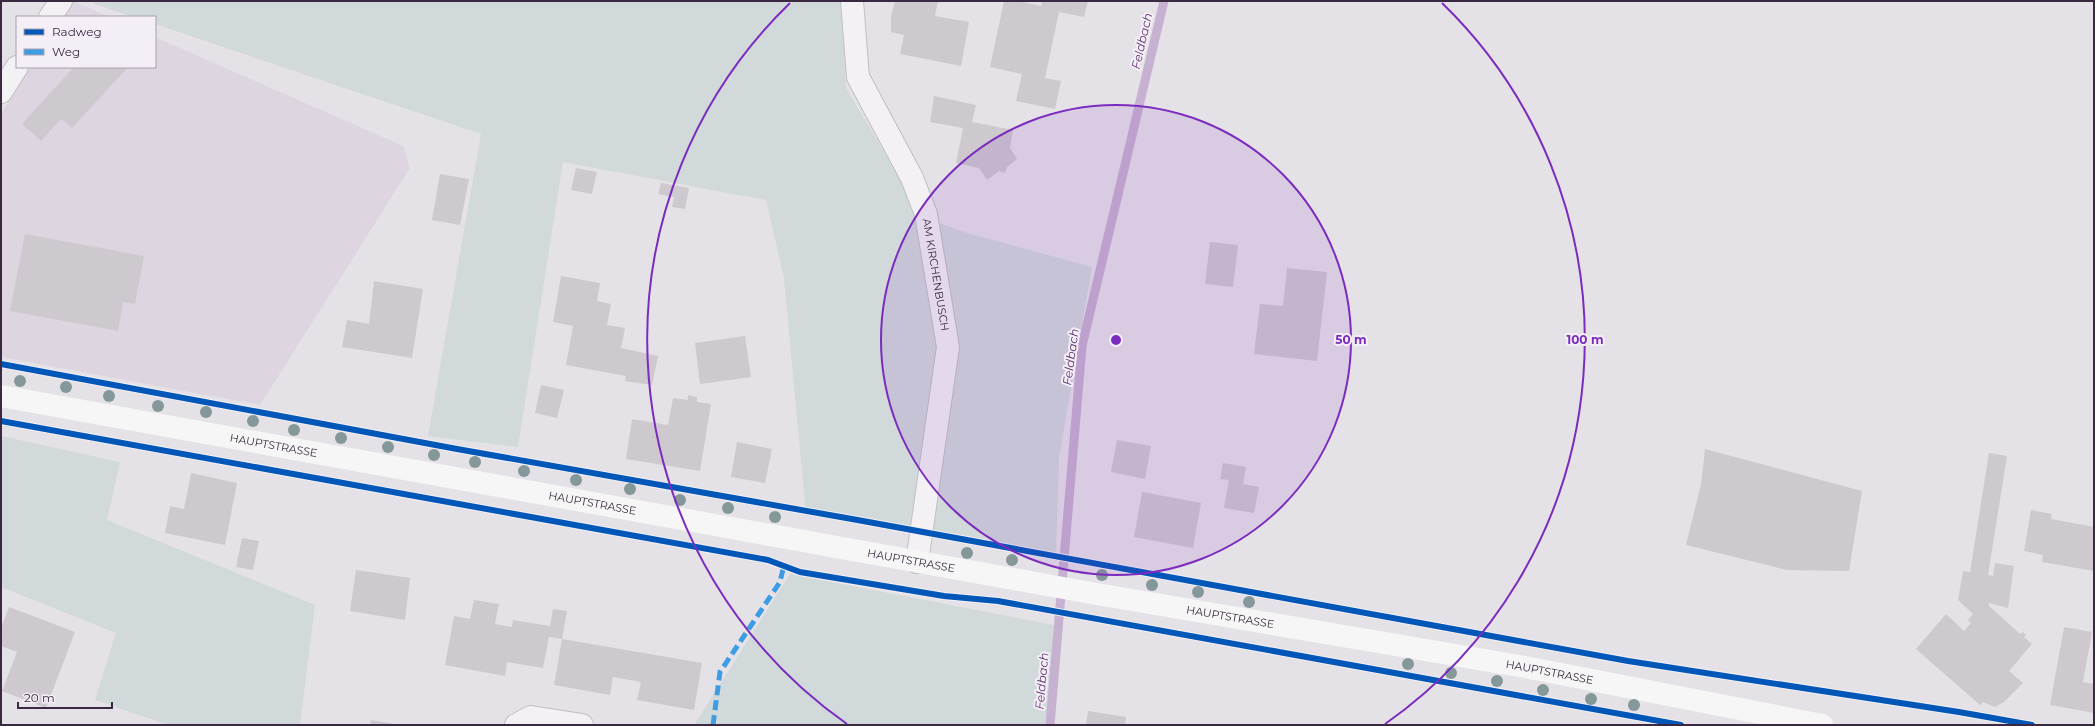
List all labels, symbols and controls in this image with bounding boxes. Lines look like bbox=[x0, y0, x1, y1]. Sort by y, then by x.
water label: Feldbach bbox=[1128, 11, 1155, 70]
legend bbox=[16, 16, 156, 68]
text: Radweg bbox=[52, 24, 102, 39]
text: Weg bbox=[52, 44, 80, 59]
street label: AM KIRCHENBUSCH bbox=[920, 217, 952, 332]
water label: Feldbach bbox=[1059, 328, 1082, 386]
text: 50 m bbox=[1335, 332, 1367, 347]
text: 100 m bbox=[1567, 332, 1603, 347]
centre of rings bbox=[1109, 333, 1123, 347]
street label: HAUPTSTRASSE bbox=[229, 430, 319, 460]
street label: HAUPTSTRASSE bbox=[547, 488, 637, 518]
street label: HAUPTSTRASSE bbox=[866, 546, 956, 575]
street label: HAUPTSTRASSE bbox=[1185, 602, 1275, 631]
water label: Feldbach bbox=[1032, 652, 1051, 710]
street label: HAUPTSTRASSE bbox=[1505, 657, 1595, 687]
scale bar bbox=[18, 684, 112, 710]
text: 20 m bbox=[24, 690, 55, 705]

